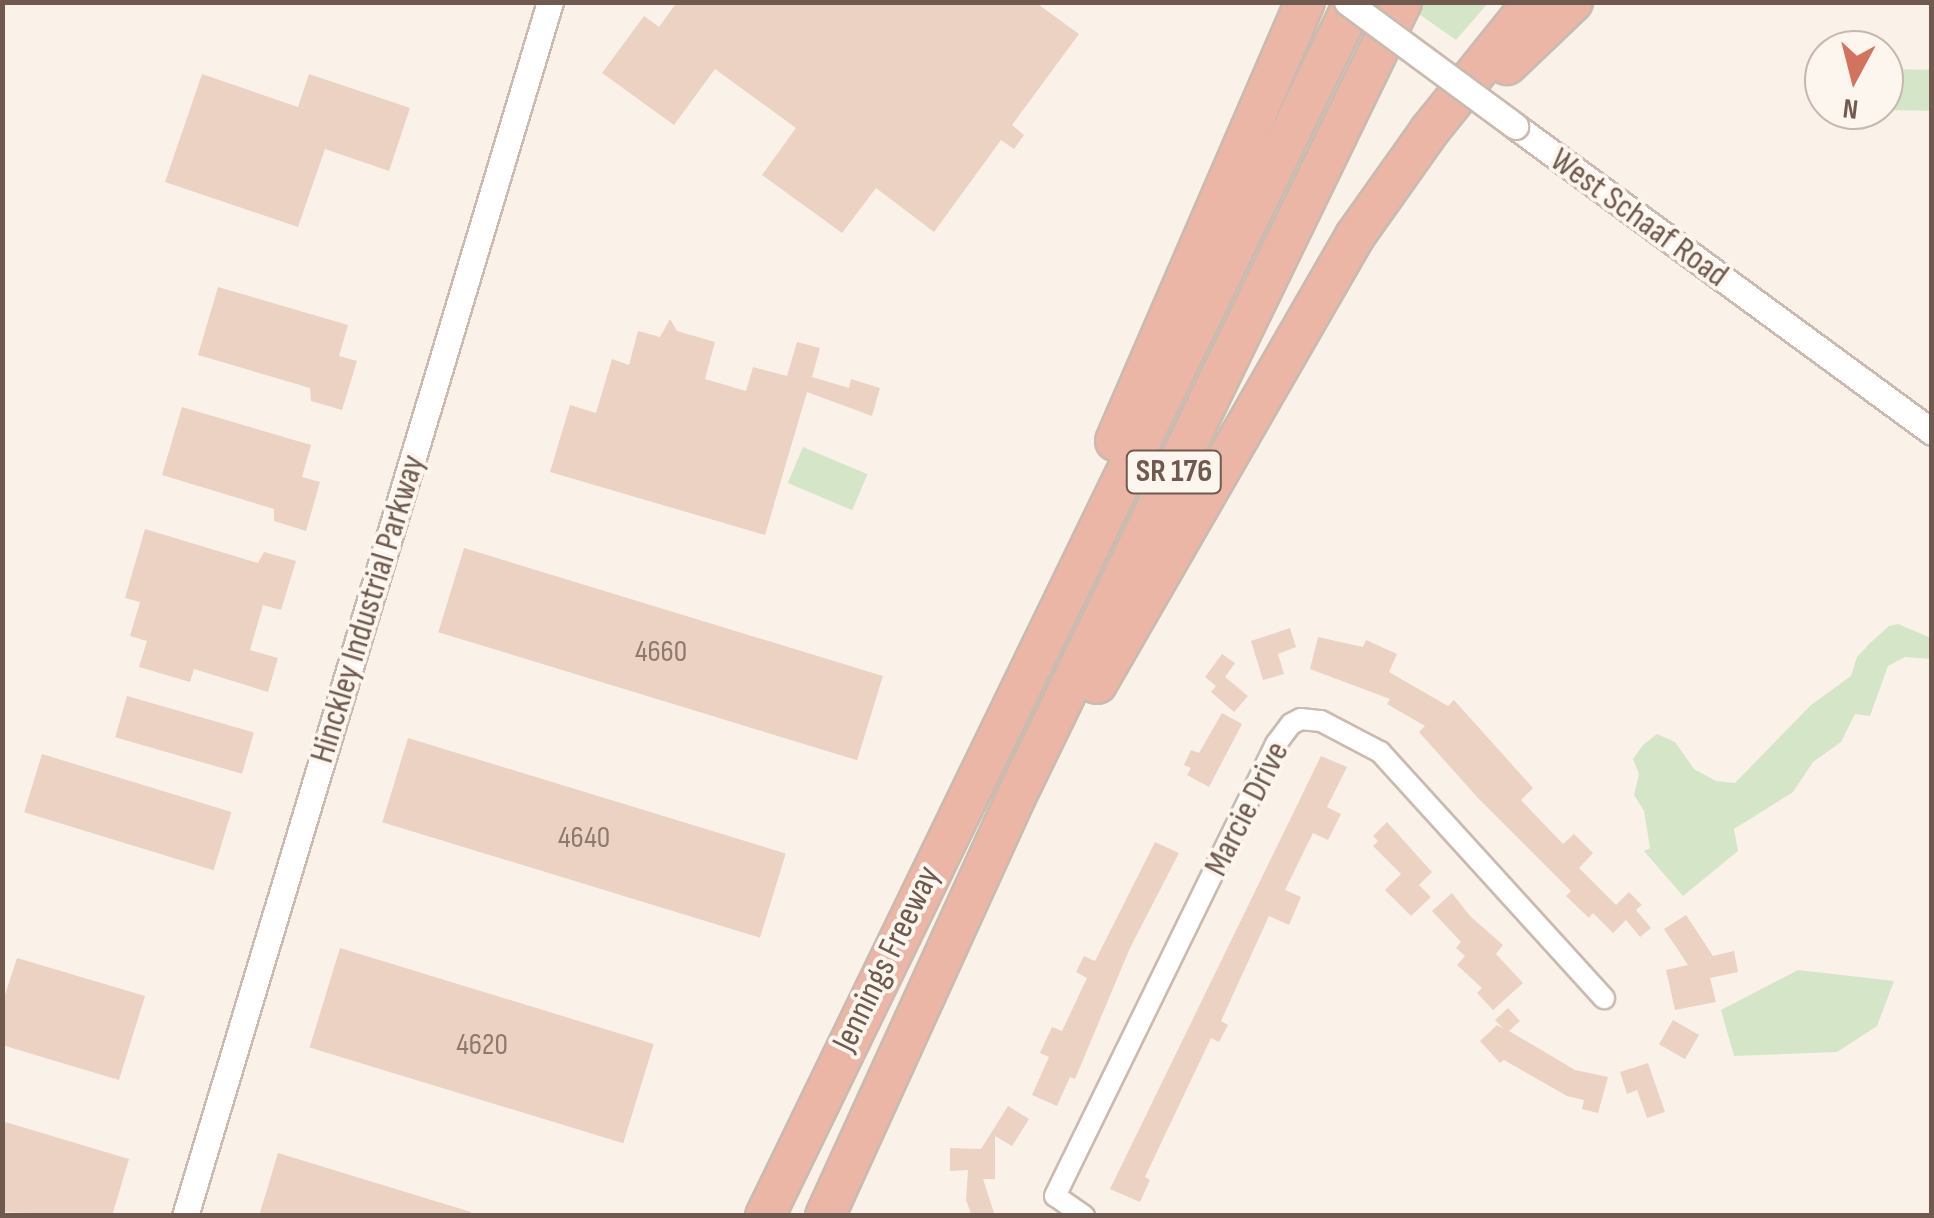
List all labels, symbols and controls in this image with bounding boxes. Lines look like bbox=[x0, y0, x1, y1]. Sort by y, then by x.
north arrow bbox=[1804, 30, 1904, 130]
text: N bbox=[1841, 91, 1860, 126]
street label: West Schaaf Road bbox=[1542, 139, 1736, 297]
road number: SR 176 bbox=[1124, 445, 1224, 499]
street label: Hinckley Industrial Parkway bbox=[301, 450, 435, 768]
house number: 4660 bbox=[635, 634, 687, 670]
street label: Marcie Drive bbox=[1195, 735, 1299, 883]
house number: 4640 bbox=[558, 820, 610, 856]
street label: Jennings Freeway bbox=[824, 859, 950, 1059]
house number: 4620 bbox=[456, 1027, 508, 1063]

